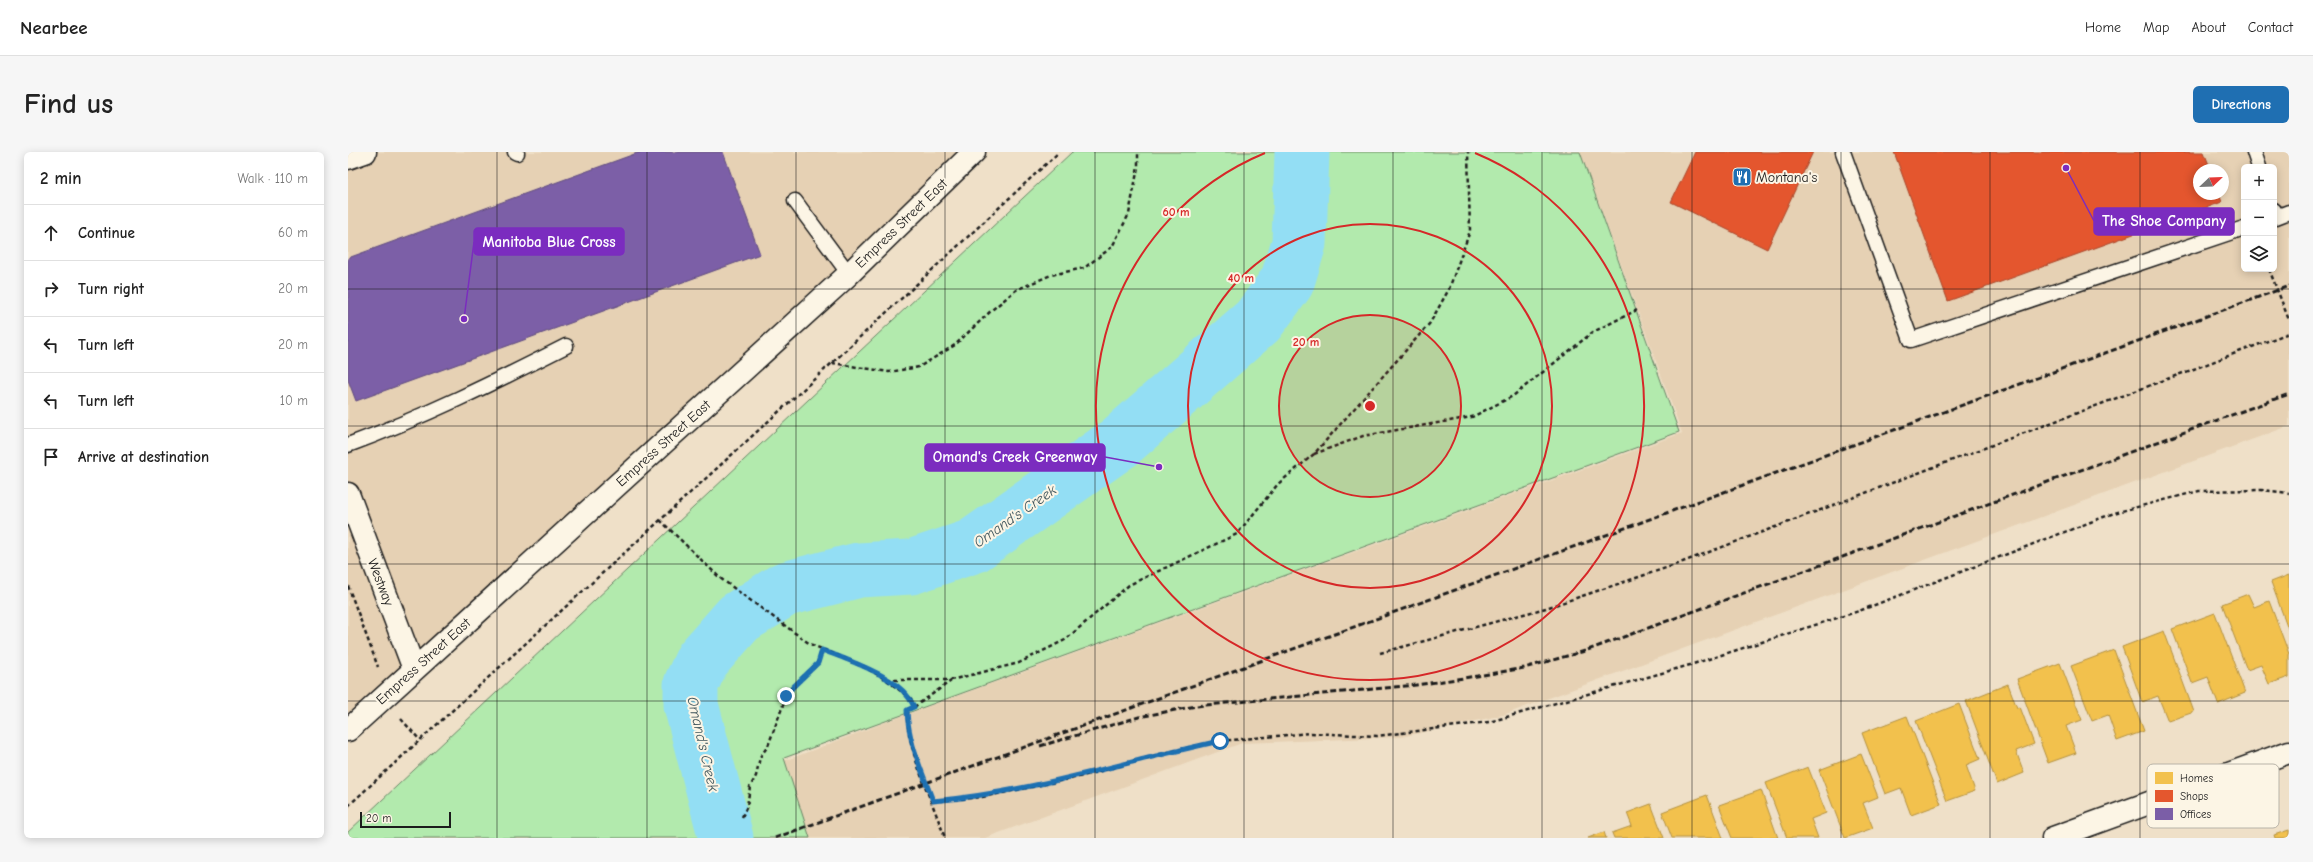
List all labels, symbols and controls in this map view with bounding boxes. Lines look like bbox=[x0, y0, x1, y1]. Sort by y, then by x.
text: Nearbee bbox=[20, 17, 88, 39]
text: Home bbox=[2085, 19, 2121, 36]
text: Map bbox=[2143, 19, 2169, 36]
text: About bbox=[2191, 19, 2226, 36]
text: Contact bbox=[2248, 19, 2293, 36]
button: Directions bbox=[2193, 86, 2289, 123]
text: Find us bbox=[24, 88, 113, 120]
north arrow bbox=[2193, 164, 2229, 200]
map controls bbox=[2241, 164, 2277, 272]
button: + bbox=[2241, 164, 2277, 200]
restaurant icon: Montana's bbox=[1731, 166, 1753, 188]
text: 2 min bbox=[40, 169, 81, 188]
place label: Montana's bbox=[1756, 169, 1817, 186]
text: Walk · 110 m bbox=[237, 171, 308, 186]
street label: Empress Street East bbox=[852, 174, 952, 272]
button: − bbox=[2241, 200, 2277, 236]
text: 60 m bbox=[1163, 205, 1189, 219]
callout: The Shoe Company bbox=[2094, 208, 2234, 235]
text: The Shoe Company bbox=[2102, 212, 2226, 230]
icon: ahead bbox=[40, 222, 62, 244]
text: Continue bbox=[78, 224, 135, 242]
text: 60 m bbox=[278, 225, 308, 240]
callout: Manitoba Blue Cross bbox=[474, 228, 624, 255]
text: Manitoba Blue Cross bbox=[482, 233, 616, 251]
button: layers bbox=[2241, 236, 2277, 272]
text: 40 m bbox=[1228, 271, 1254, 285]
icon: right bbox=[40, 278, 62, 300]
text: Turn right bbox=[78, 280, 144, 298]
text: 20 m bbox=[278, 281, 308, 296]
icon: left bbox=[40, 334, 62, 356]
text: 20 m bbox=[1293, 335, 1319, 349]
text: Turn left bbox=[78, 336, 134, 354]
text: 20 m bbox=[278, 337, 308, 352]
icon: left bbox=[40, 390, 62, 412]
text: Turn left bbox=[78, 392, 134, 410]
text: 10 m bbox=[280, 393, 308, 408]
street label: Empress Street East bbox=[613, 396, 715, 490]
centre of rings bbox=[1363, 399, 1377, 413]
callout: Omand's Creek Greenway bbox=[925, 444, 1105, 471]
icon: arrive bbox=[40, 446, 62, 468]
text: Arrive at destination bbox=[78, 448, 209, 466]
text: Omand's Creek Greenway bbox=[933, 448, 1098, 466]
water label: Omand's Creek bbox=[970, 480, 1060, 551]
street label: Westway bbox=[364, 556, 398, 609]
street label: Empress Street East bbox=[373, 614, 475, 708]
route end bbox=[777, 687, 795, 705]
water label: Omand's Creek bbox=[683, 695, 723, 794]
route start bbox=[1211, 732, 1229, 750]
legend bbox=[2147, 764, 2279, 828]
text: Homes bbox=[2180, 772, 2213, 785]
text: Shops bbox=[2180, 790, 2209, 803]
text: Offices bbox=[2180, 808, 2212, 821]
scale bar bbox=[360, 810, 451, 829]
text: 20 m bbox=[366, 812, 391, 825]

